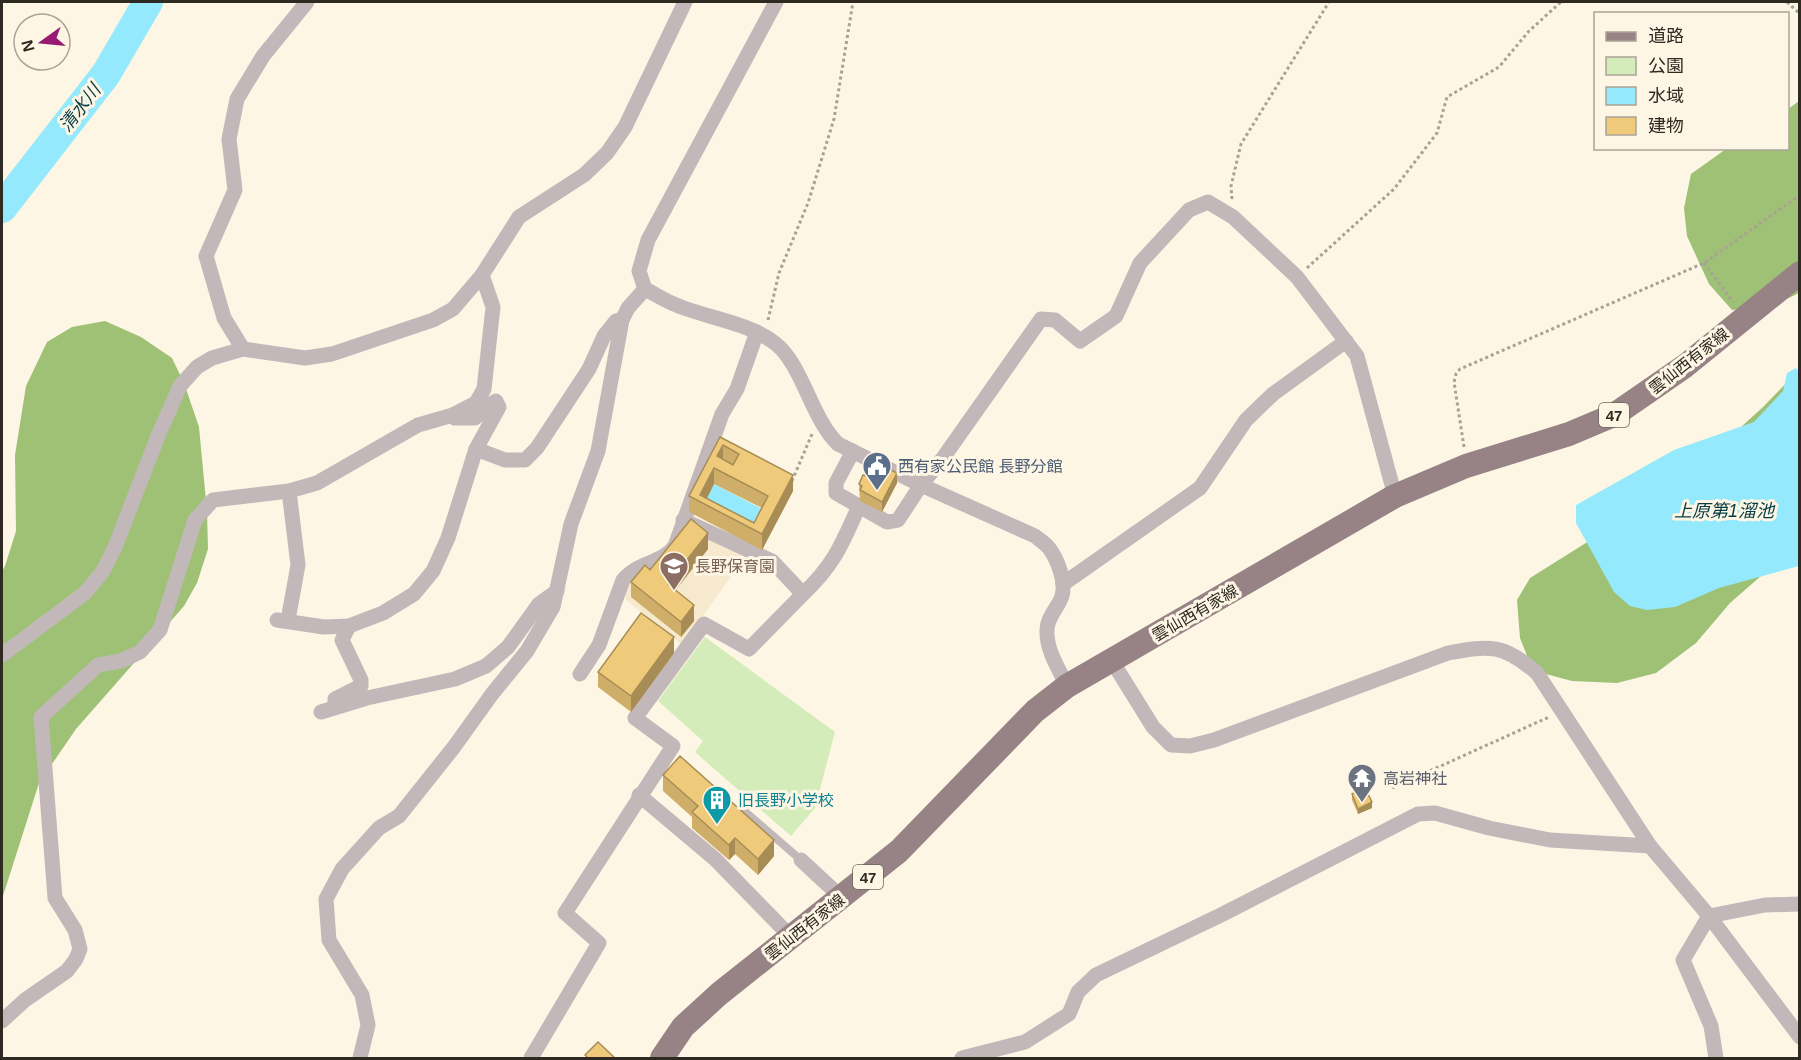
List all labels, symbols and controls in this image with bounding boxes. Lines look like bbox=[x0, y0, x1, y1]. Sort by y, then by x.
north arrow bbox=[12, 12, 72, 72]
legend bbox=[1594, 12, 1789, 150]
text: 道路 bbox=[1648, 26, 1684, 46]
text: N bbox=[18, 38, 38, 54]
text: 公園 bbox=[1648, 56, 1684, 76]
water label: 清水川 bbox=[55, 79, 106, 135]
text: 水域 bbox=[1648, 86, 1684, 106]
text: 建物 bbox=[1648, 116, 1684, 136]
street label: 雲仙西有家線 bbox=[1646, 325, 1732, 397]
road number: 47 bbox=[1599, 403, 1629, 427]
public building icon: 西有家公民館 長野分館 bbox=[861, 450, 893, 492]
place label: 西有家公民館 長野分館 bbox=[898, 458, 1062, 475]
water label: 上原第1溜池 bbox=[1674, 501, 1776, 521]
school or university icon: 長野保育園 bbox=[658, 550, 690, 592]
place label: 長野保育園 bbox=[695, 558, 775, 575]
street label: 雲仙西有家線 bbox=[1149, 582, 1241, 644]
temple icon: 高岩神社 bbox=[1346, 762, 1378, 804]
place label: 高岩神社 bbox=[1383, 770, 1447, 787]
building icon: 旧長野小学校 bbox=[701, 784, 733, 826]
place label: 旧長野小学校 bbox=[738, 792, 834, 809]
road number: 47 bbox=[853, 865, 883, 889]
street label: 雲仙西有家線 bbox=[762, 891, 848, 963]

